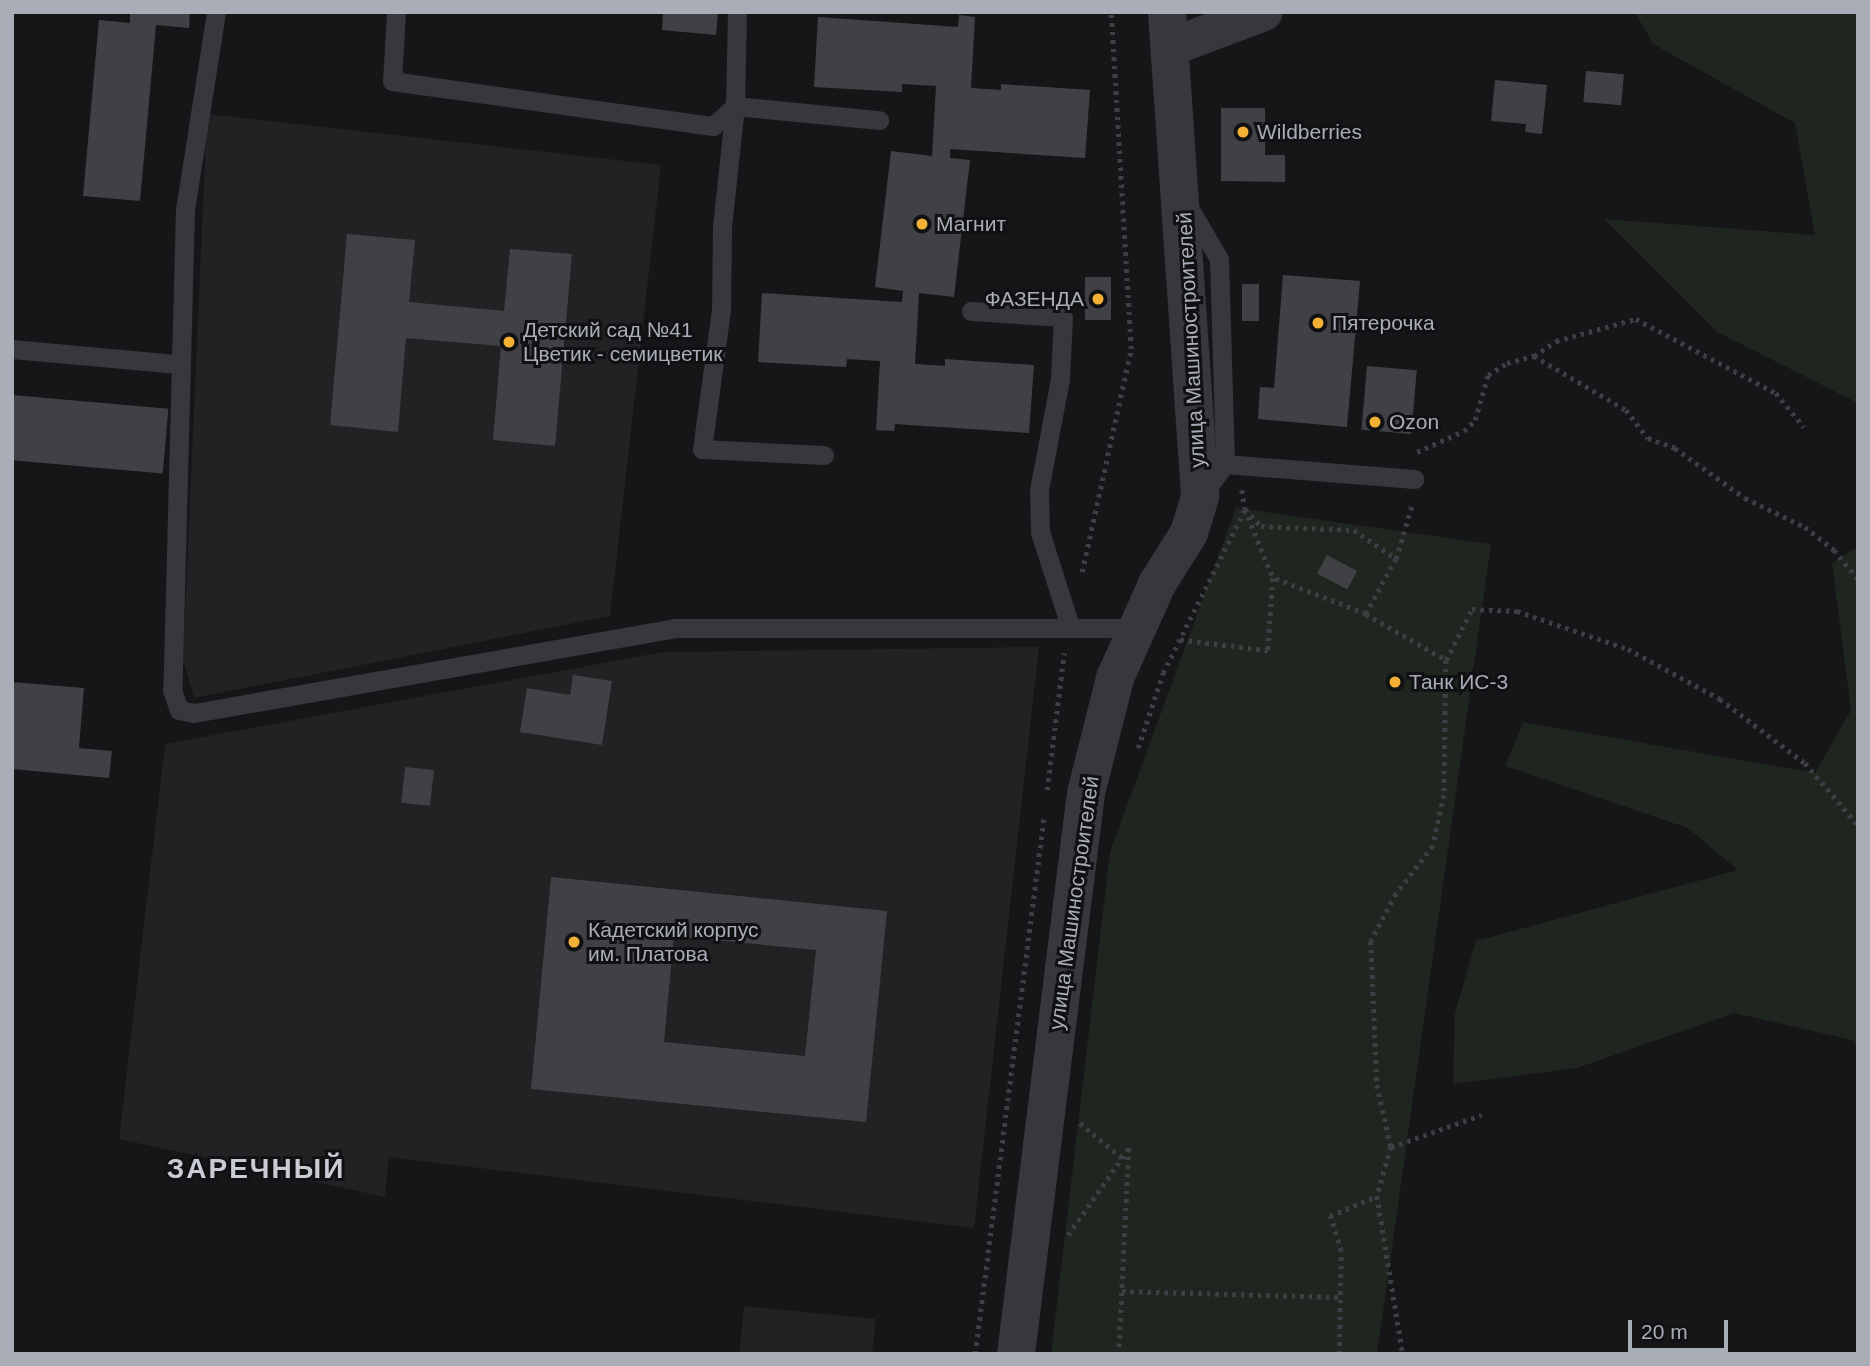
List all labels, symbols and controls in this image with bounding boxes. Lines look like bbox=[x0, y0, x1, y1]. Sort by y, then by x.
place label: Wildberries bbox=[1257, 119, 1362, 145]
marker: Wildberries bbox=[1235, 124, 1251, 140]
place label: Магнит bbox=[936, 211, 1006, 237]
street label: улица Машиностроителей bbox=[1172, 211, 1210, 469]
marker: Магнит bbox=[914, 216, 930, 232]
place label: ФАЗЕНДА bbox=[985, 286, 1084, 312]
marker: ФАЗЕНДА bbox=[1090, 291, 1106, 307]
place label: Пятерочка bbox=[1332, 310, 1435, 336]
marker: Пятерочка bbox=[1310, 315, 1326, 331]
place label: Детский сад №41 Цветик - семицветик bbox=[523, 317, 722, 367]
marker: Детский сад №41 Цветик - семицветик bbox=[501, 334, 517, 350]
place label: Ozon bbox=[1389, 409, 1439, 435]
marker: Ozon bbox=[1367, 414, 1383, 430]
place label: Танк ИС-3 bbox=[1409, 669, 1508, 695]
marker: Танк ИС-3 bbox=[1387, 674, 1403, 690]
street label: улица Машиностроителей bbox=[1044, 774, 1104, 1032]
place label: Кадетский корпус им. Платова bbox=[588, 917, 758, 967]
marker: Кадетский корпус им. Платова bbox=[566, 934, 582, 950]
district label: ЗАРЕЧНЫЙ bbox=[168, 1152, 344, 1186]
scale bar bbox=[1632, 1306, 1732, 1350]
text: 20 m bbox=[1641, 1320, 1688, 1343]

